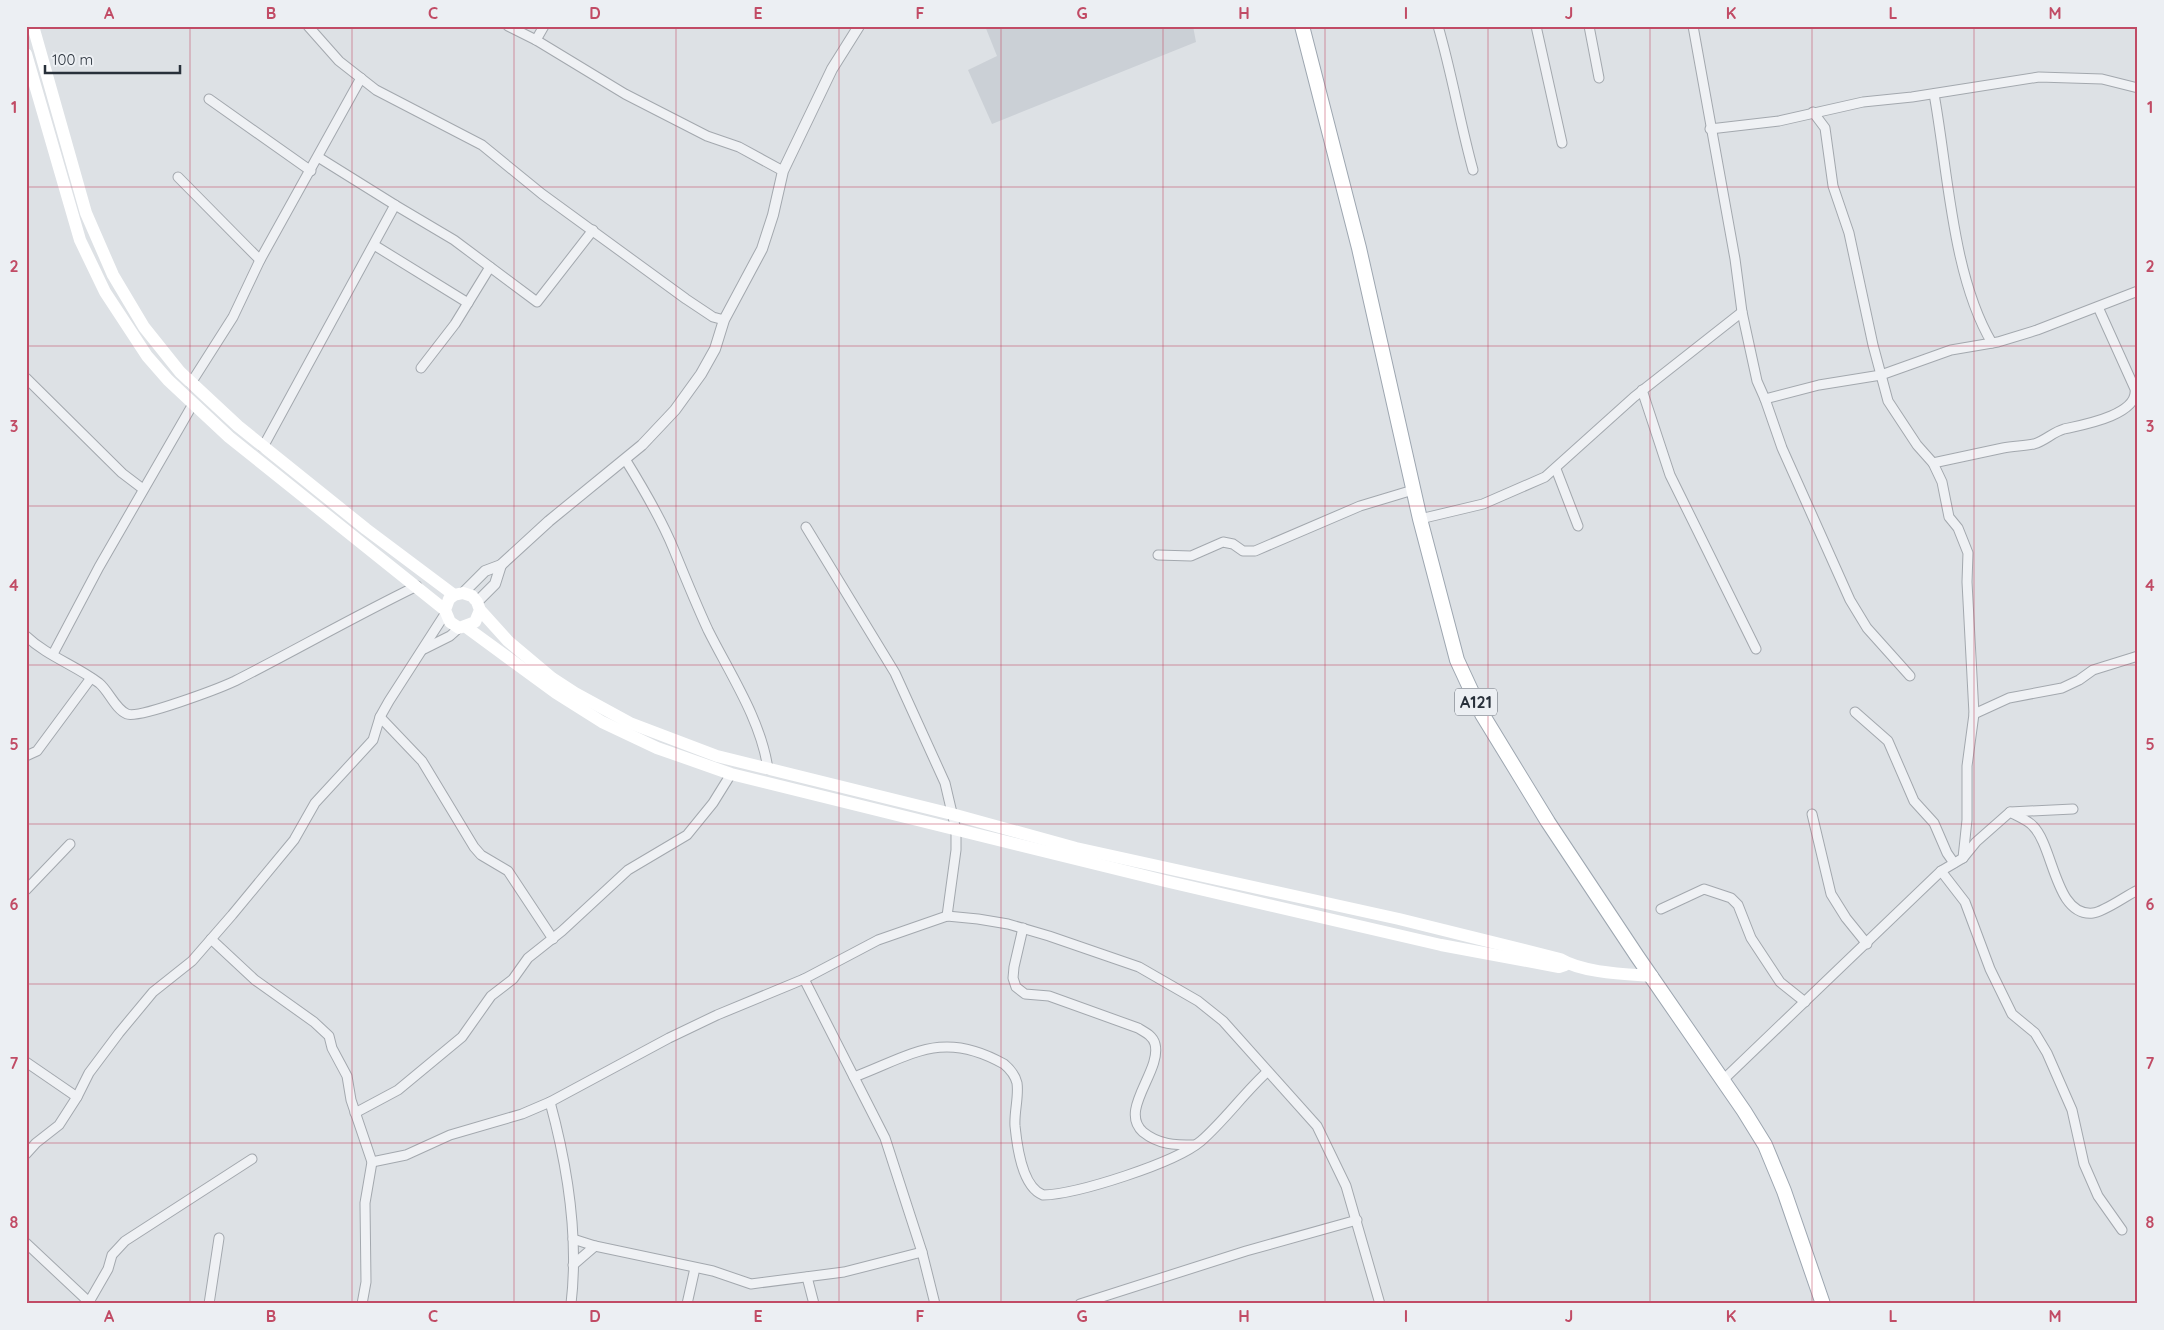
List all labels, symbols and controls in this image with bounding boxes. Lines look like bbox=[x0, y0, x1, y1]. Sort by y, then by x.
text: A bbox=[104, 3, 115, 23]
text: B bbox=[266, 3, 276, 23]
text: C bbox=[428, 3, 438, 23]
text: D bbox=[589, 3, 601, 23]
text: E bbox=[753, 3, 763, 23]
text: F bbox=[916, 3, 925, 23]
text: G bbox=[1076, 3, 1088, 23]
text: H bbox=[1238, 3, 1250, 23]
text: I bbox=[1404, 3, 1408, 23]
text: J bbox=[1565, 3, 1573, 23]
text: K bbox=[1726, 3, 1736, 23]
text: L bbox=[1889, 3, 1898, 23]
text: M bbox=[2048, 3, 2062, 23]
scale bar bbox=[45, 42, 180, 74]
text: 100 m bbox=[52, 50, 93, 69]
text: 1 bbox=[11, 97, 17, 117]
text: 1 bbox=[2147, 97, 2153, 117]
text: 2 bbox=[9, 256, 19, 276]
text: 2 bbox=[2145, 256, 2155, 276]
text: 3 bbox=[10, 416, 18, 436]
text: 3 bbox=[2146, 416, 2154, 436]
text: 4 bbox=[9, 575, 19, 595]
text: 4 bbox=[2145, 575, 2155, 595]
road number: A121 bbox=[1455, 689, 1497, 716]
text: 5 bbox=[9, 734, 19, 754]
text: 5 bbox=[2145, 734, 2155, 754]
text: 6 bbox=[10, 894, 19, 914]
text: 6 bbox=[2146, 894, 2155, 914]
text: 7 bbox=[10, 1053, 19, 1073]
text: 7 bbox=[2146, 1053, 2155, 1073]
text: 8 bbox=[10, 1212, 19, 1232]
text: 8 bbox=[2146, 1212, 2155, 1232]
text: A bbox=[104, 1306, 115, 1326]
text: B bbox=[266, 1306, 276, 1326]
text: C bbox=[428, 1306, 438, 1326]
text: D bbox=[589, 1306, 601, 1326]
text: E bbox=[753, 1306, 763, 1326]
text: F bbox=[916, 1306, 925, 1326]
text: G bbox=[1076, 1306, 1088, 1326]
text: H bbox=[1238, 1306, 1250, 1326]
text: I bbox=[1404, 1306, 1408, 1326]
text: J bbox=[1565, 1306, 1573, 1326]
text: K bbox=[1726, 1306, 1736, 1326]
text: L bbox=[1889, 1306, 1898, 1326]
text: M bbox=[2048, 1306, 2062, 1326]

